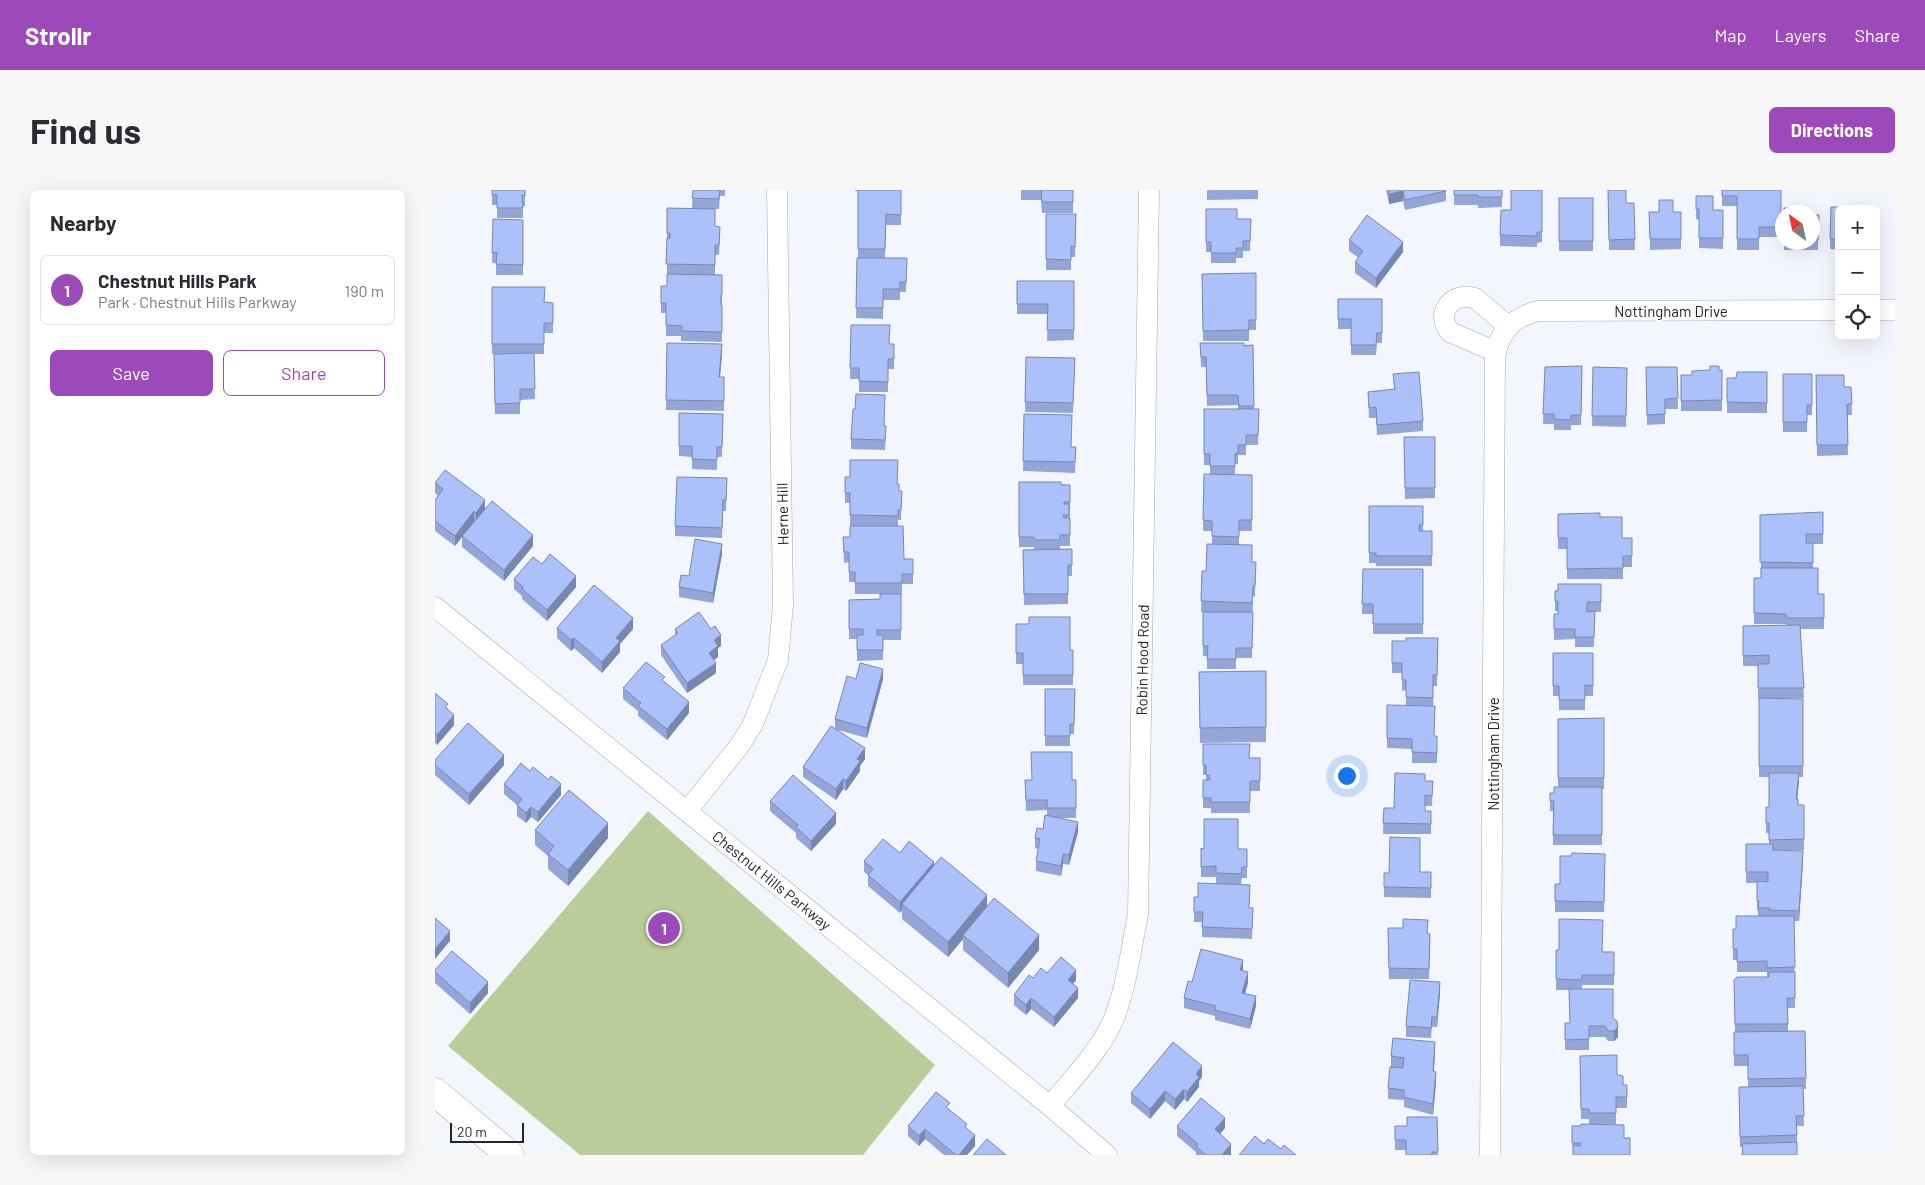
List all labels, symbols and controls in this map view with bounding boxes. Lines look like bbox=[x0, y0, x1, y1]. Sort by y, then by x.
text: Strollr bbox=[25, 21, 92, 50]
text: Map bbox=[1714, 24, 1746, 46]
text: Layers bbox=[1774, 24, 1827, 46]
text: Share bbox=[1855, 24, 1900, 46]
button: Directions bbox=[1769, 107, 1895, 153]
text: Find us bbox=[30, 109, 141, 151]
north arrow bbox=[1775, 205, 1820, 250]
map controls bbox=[1835, 205, 1880, 340]
button: + bbox=[1835, 205, 1880, 250]
text: Nearby bbox=[50, 210, 116, 235]
button: − bbox=[1835, 250, 1880, 295]
text: Chestnut Hills Park bbox=[98, 269, 257, 292]
text: 1 bbox=[64, 281, 70, 300]
text: 190 m bbox=[345, 281, 384, 300]
text: Park · Chestnut Hills Parkway bbox=[98, 292, 297, 311]
button: locate bbox=[1835, 295, 1880, 340]
street label: Nottingham Drive bbox=[1614, 302, 1728, 320]
button: Save bbox=[50, 350, 213, 396]
button: Share bbox=[223, 350, 385, 396]
street label: Herne Hill bbox=[772, 482, 792, 546]
street label: Robin Hood Road bbox=[1132, 604, 1152, 716]
street label: Nottingham Drive bbox=[1484, 697, 1502, 811]
your location bbox=[1334, 763, 1360, 789]
street label: Chestnut Hills Parkway bbox=[709, 827, 835, 933]
pin: 1 bbox=[648, 909, 680, 947]
scale bar bbox=[450, 1120, 524, 1143]
text: 20 m bbox=[457, 1123, 487, 1140]

